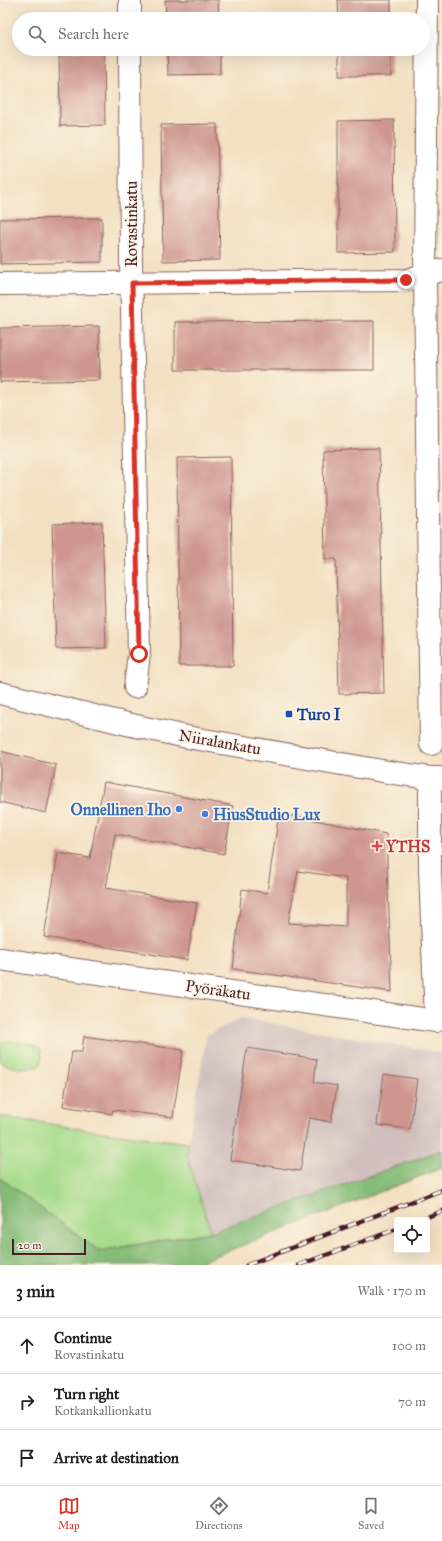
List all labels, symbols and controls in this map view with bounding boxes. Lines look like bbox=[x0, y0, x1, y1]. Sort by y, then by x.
search box bbox=[12, 12, 430, 56]
icon: search bbox=[26, 23, 48, 45]
text: Search here bbox=[58, 25, 129, 43]
street label: Rovastinkatu bbox=[122, 180, 141, 267]
route end bbox=[397, 271, 415, 289]
route start bbox=[130, 645, 148, 663]
place label: Turo I bbox=[296, 705, 341, 724]
marker: Turo I bbox=[284, 709, 294, 719]
street label: Niiralankatu bbox=[177, 725, 263, 759]
place label: Onnellinen Iho bbox=[70, 800, 171, 819]
marker: Onnellinen Iho bbox=[174, 804, 184, 814]
place label: HiusStudio Lux bbox=[213, 805, 321, 824]
marker: HiusStudio Lux bbox=[200, 809, 210, 819]
place label: YTHS bbox=[385, 837, 430, 856]
marker: YTHS bbox=[371, 840, 383, 852]
street label: Pyöräkatu bbox=[184, 976, 252, 1004]
map controls bbox=[394, 1217, 430, 1253]
button: locate bbox=[394, 1217, 430, 1253]
scale bar bbox=[12, 1237, 86, 1256]
text: 20 m bbox=[18, 1239, 41, 1252]
text: 3 min bbox=[16, 1281, 55, 1302]
text: Walk · 170 m bbox=[357, 1283, 426, 1299]
text: Continue bbox=[54, 1329, 112, 1347]
icon: ahead bbox=[16, 1335, 38, 1357]
text: 100 m bbox=[392, 1338, 426, 1354]
text: Rovastinkatu bbox=[54, 1347, 124, 1363]
text: Turn right bbox=[54, 1385, 119, 1403]
icon: right bbox=[16, 1391, 38, 1413]
text: 70 m bbox=[398, 1394, 426, 1410]
text: Kotkankallionkatu bbox=[54, 1403, 152, 1419]
icon: arrive bbox=[16, 1447, 38, 1469]
text: Arrive at destination bbox=[54, 1449, 179, 1467]
tab: Map bbox=[58, 1495, 80, 1532]
tab: Directions bbox=[195, 1495, 243, 1532]
tab: Saved bbox=[358, 1495, 384, 1532]

